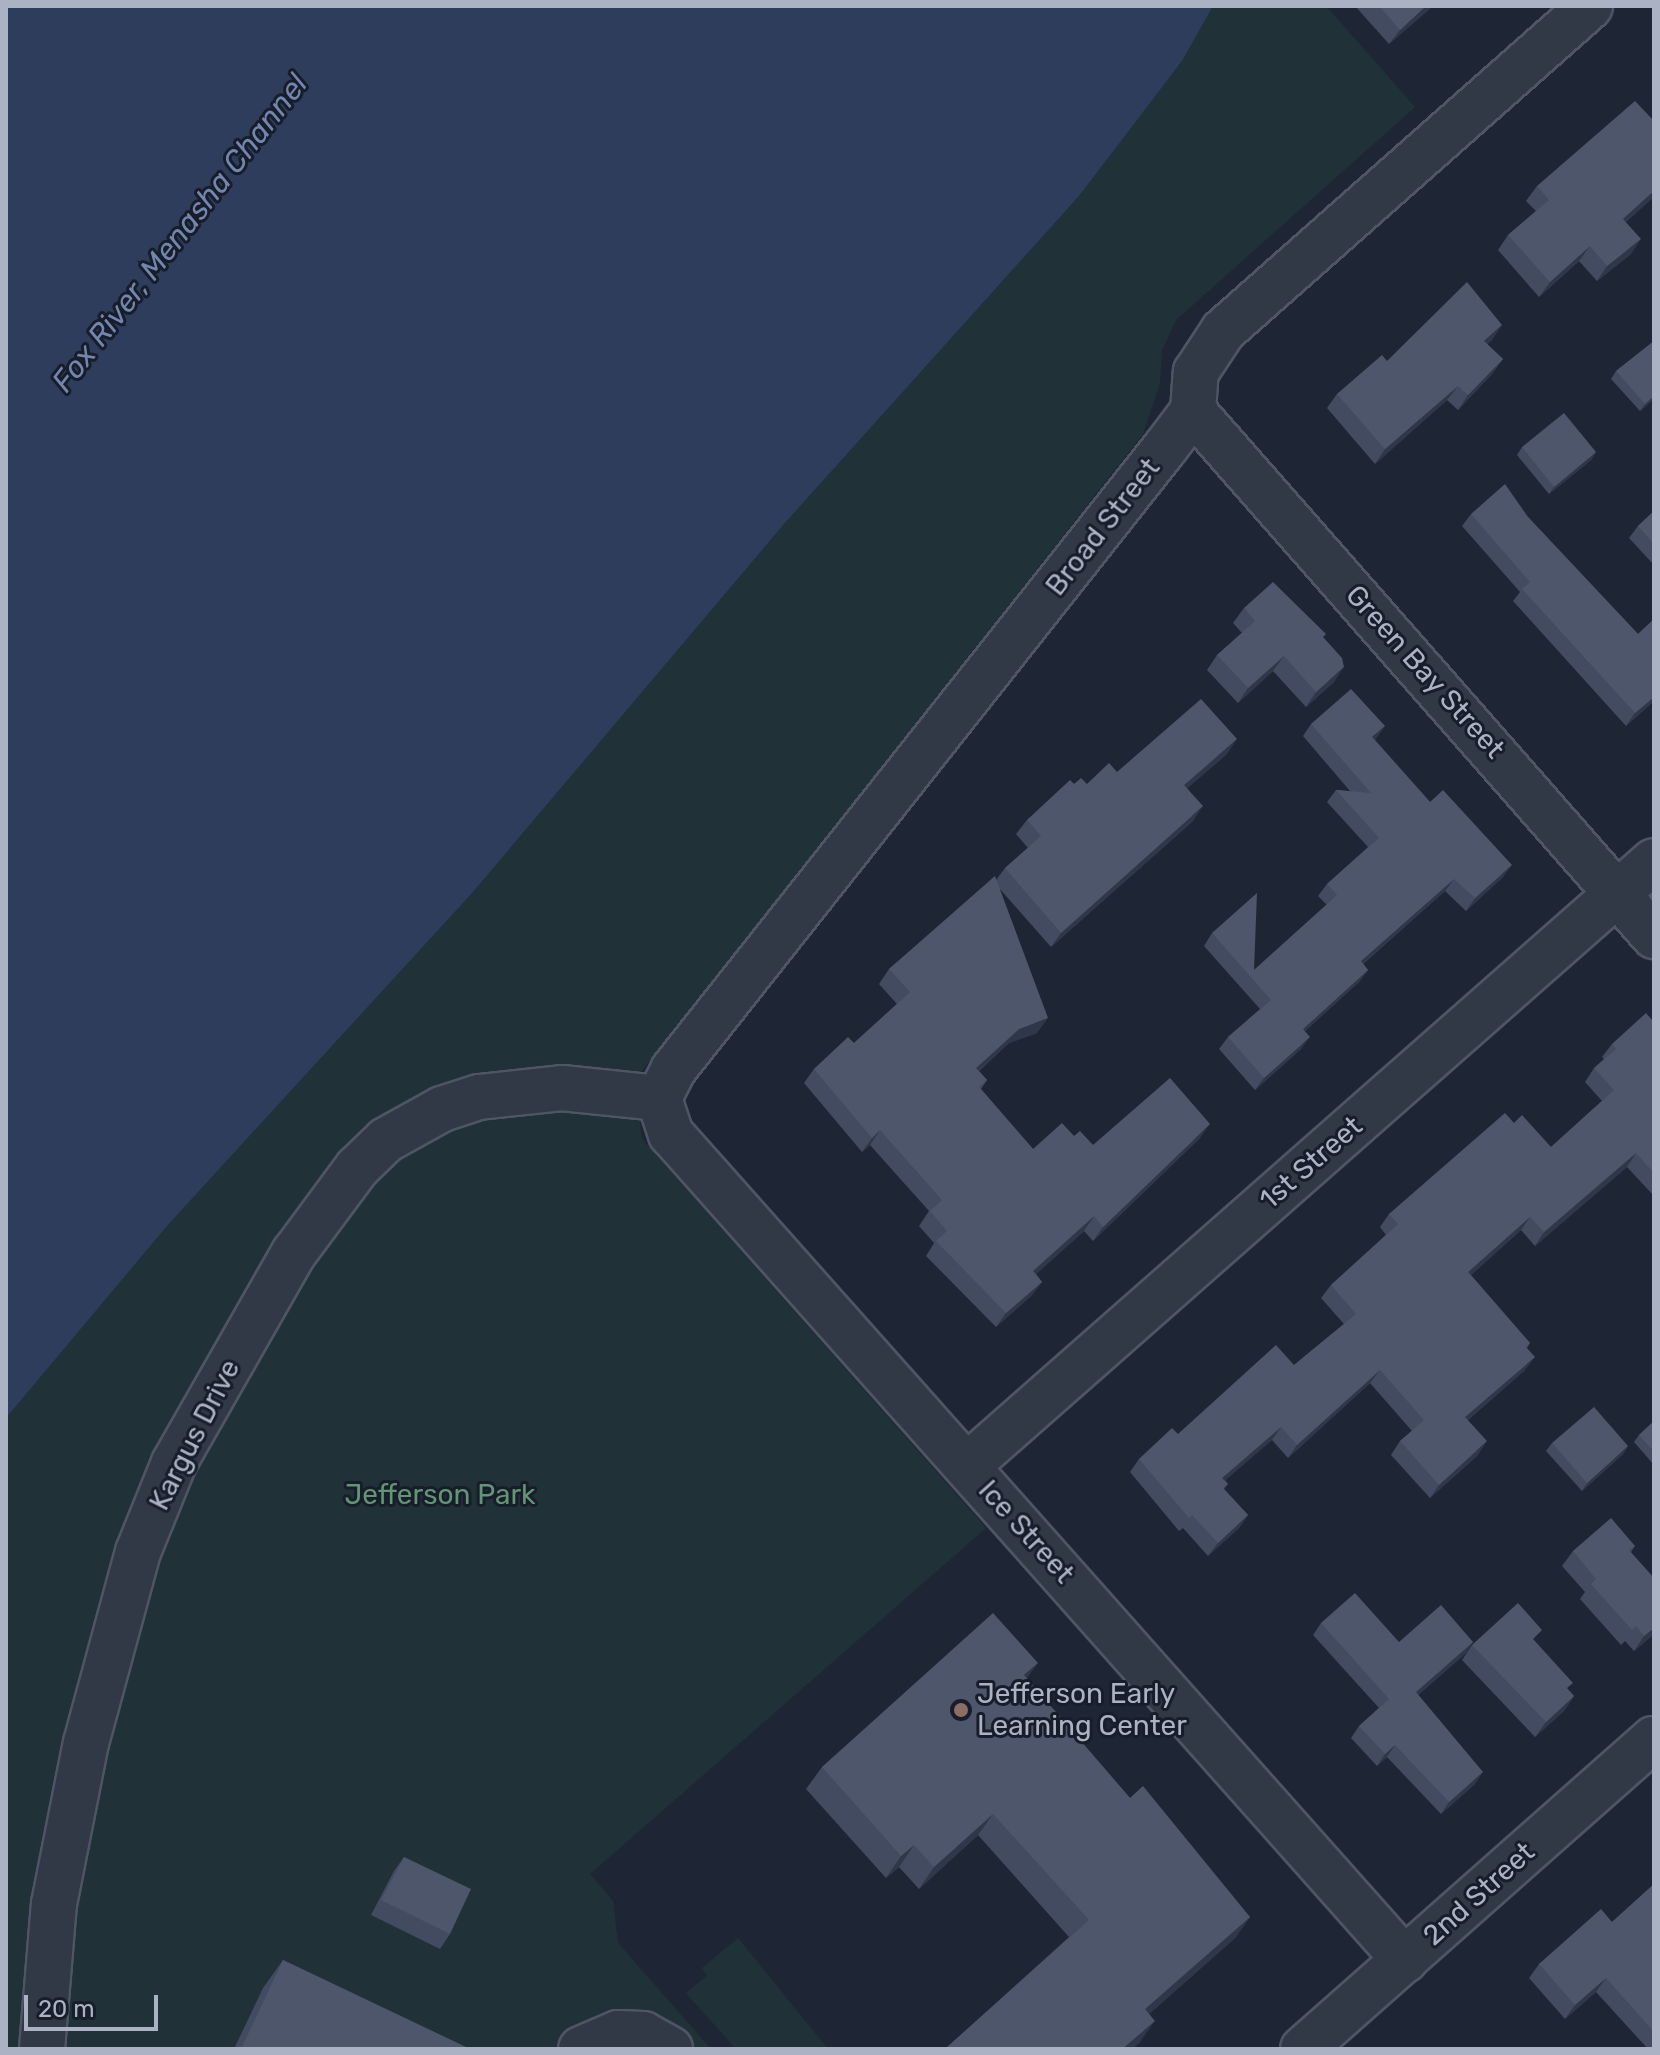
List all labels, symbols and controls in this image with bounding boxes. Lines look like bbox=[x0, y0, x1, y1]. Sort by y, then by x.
water label: Fox River, Menasha Channel bbox=[45, 67, 315, 399]
street label: Broad Street bbox=[1039, 452, 1167, 602]
street label: Green Bay Street bbox=[1338, 578, 1512, 766]
street label: 1st Street bbox=[1253, 1109, 1369, 1217]
street label: Kargus Drive bbox=[143, 1354, 247, 1516]
street label: Ice Street bbox=[971, 1474, 1081, 1590]
park label: Jefferson Park bbox=[344, 1478, 536, 1512]
place label: Jefferson Early Learning Center bbox=[977, 1677, 1187, 1743]
marker: Jefferson Early Learning Center bbox=[952, 1701, 970, 1719]
street label: 2nd Street bbox=[1417, 1835, 1541, 1953]
scale bar bbox=[28, 1979, 162, 2029]
text: 20 m bbox=[38, 1995, 95, 2023]

